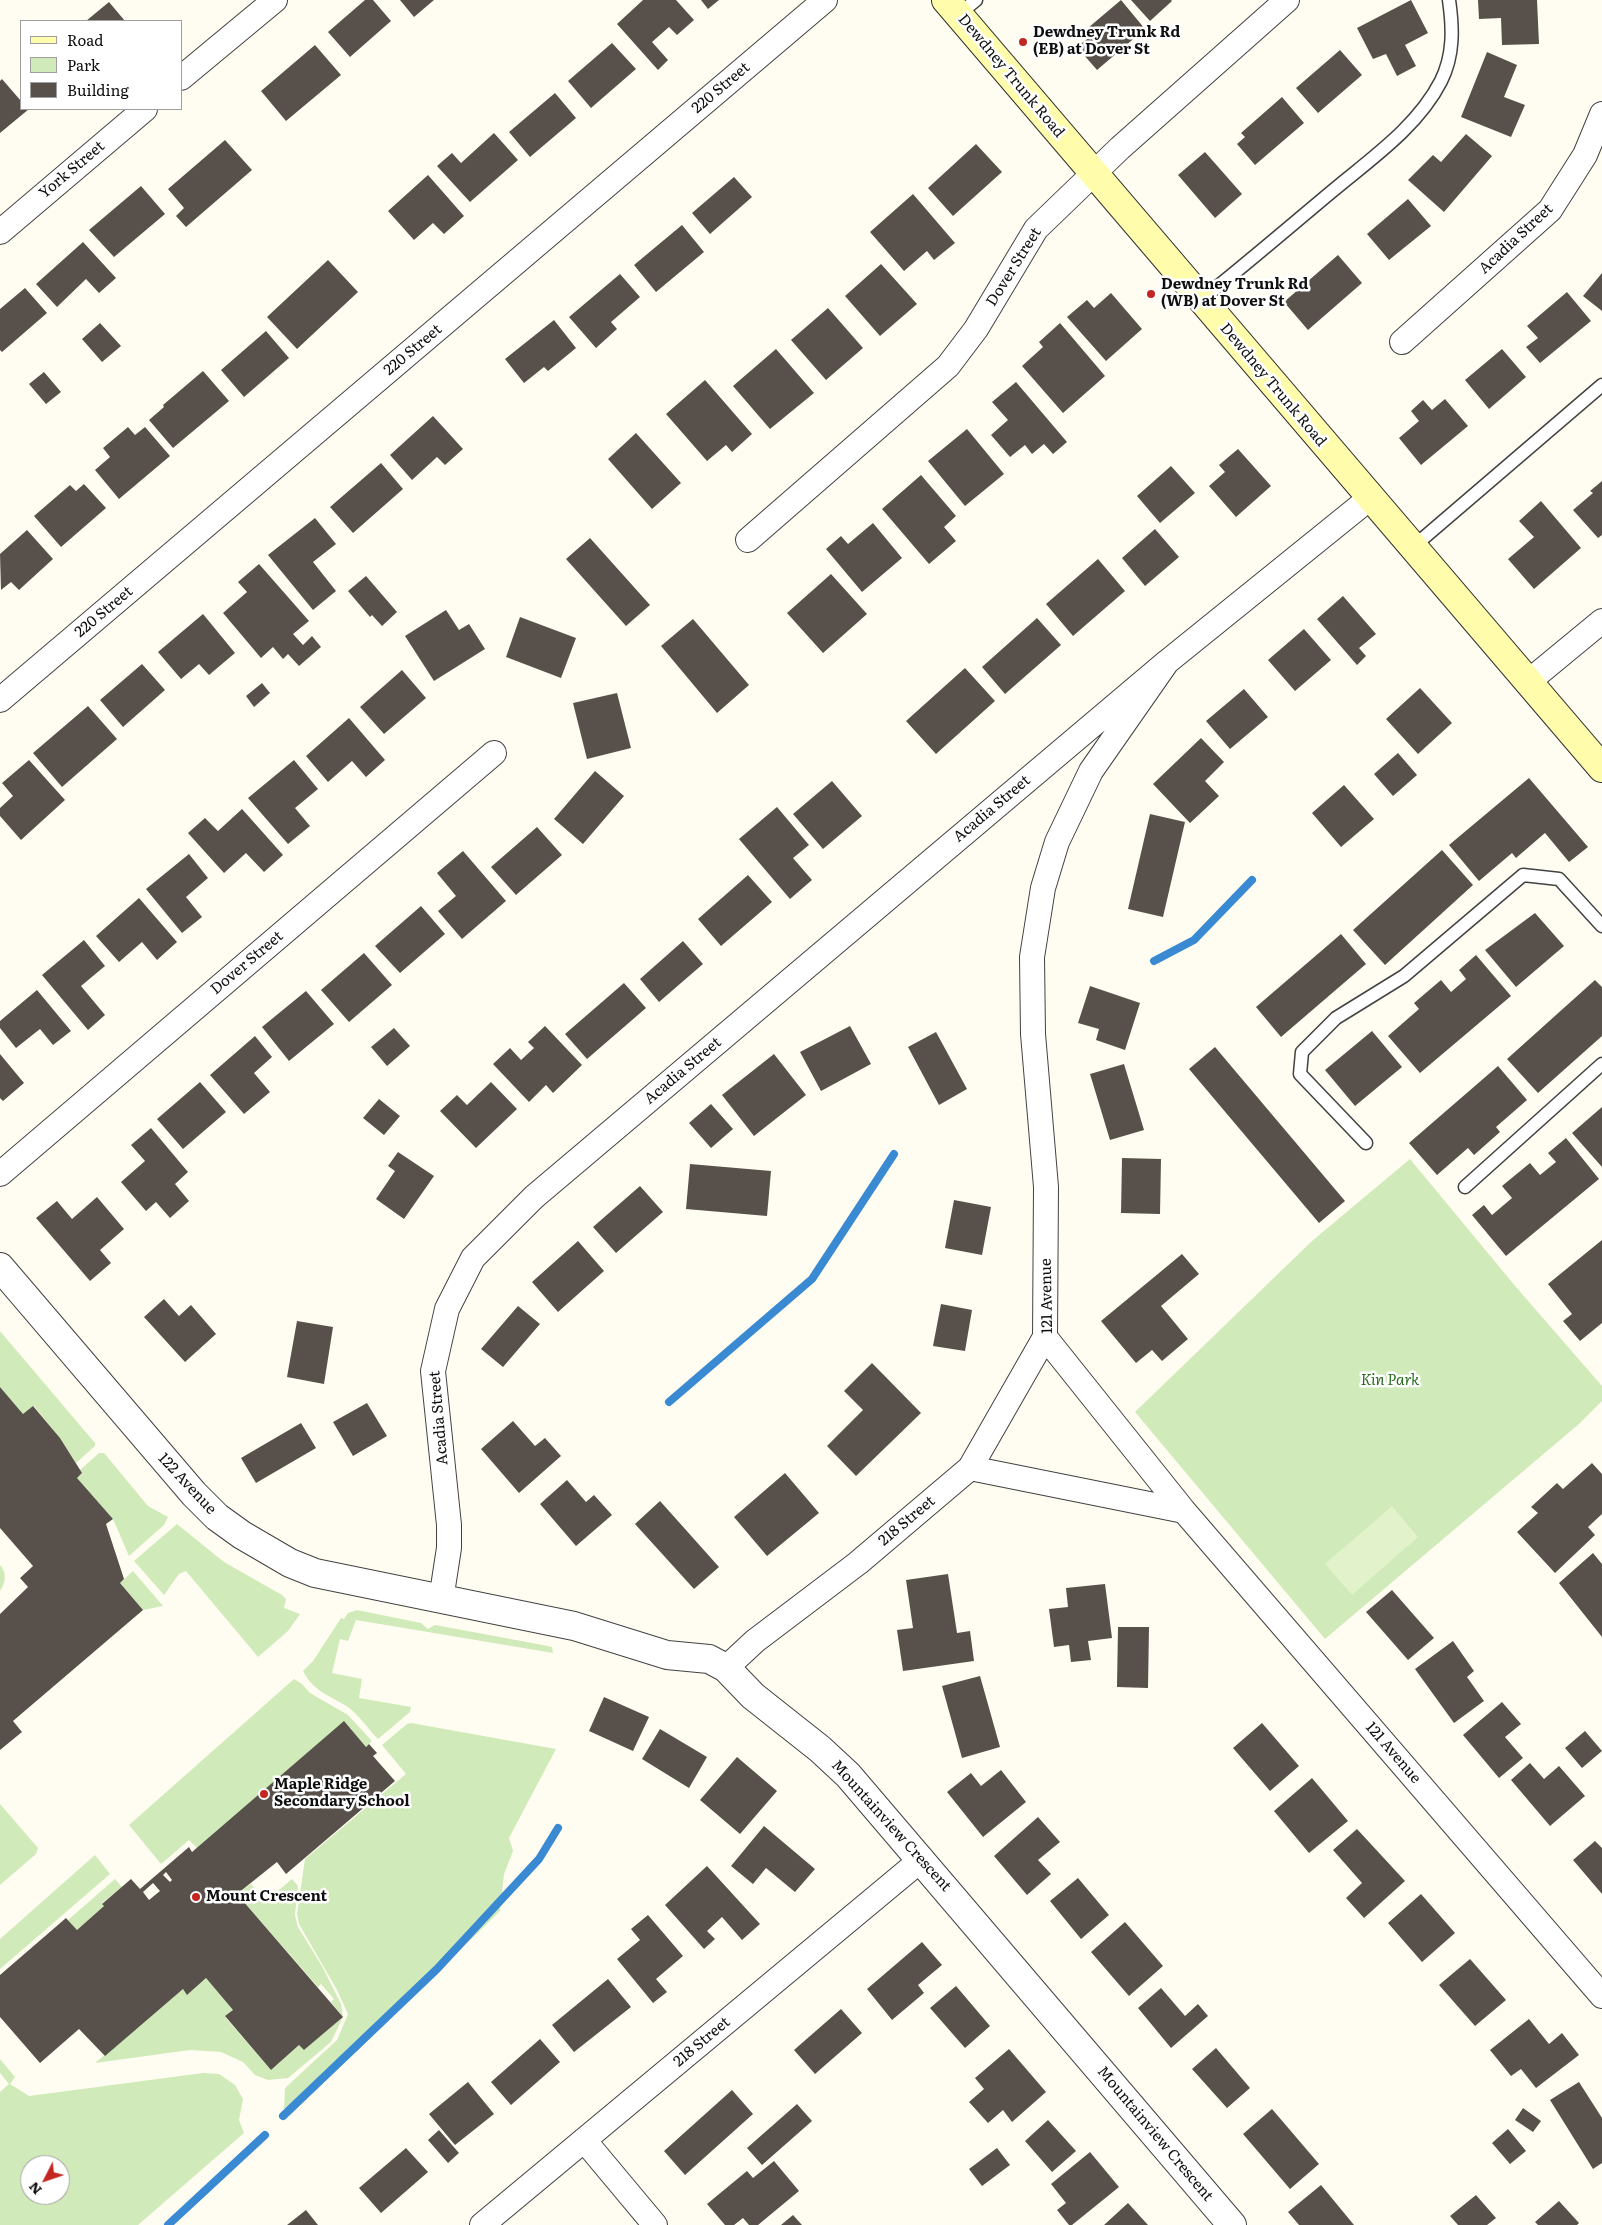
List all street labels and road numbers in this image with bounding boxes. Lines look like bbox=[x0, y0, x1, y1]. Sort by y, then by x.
street label: Dewdney Trunk Road bbox=[954, 11, 1068, 141]
street label: 220 Street bbox=[688, 59, 754, 117]
street label: York Street bbox=[36, 137, 108, 203]
street label: Acadia Street bbox=[1475, 200, 1557, 278]
street label: Dover Street bbox=[983, 224, 1045, 310]
street label: Dewdney Trunk Road bbox=[1216, 320, 1330, 450]
street label: 220 Street bbox=[380, 321, 446, 379]
street label: 220 Street bbox=[71, 583, 137, 641]
street label: Acadia Street bbox=[950, 772, 1034, 846]
street label: Dover Street bbox=[207, 927, 287, 999]
street label: Acadia Street bbox=[641, 1034, 725, 1108]
street label: 121 Avenue bbox=[1037, 1258, 1057, 1334]
street label: Acadia Street bbox=[426, 1370, 452, 1466]
street label: 122 Avenue bbox=[154, 1450, 220, 1518]
street label: 218 Street bbox=[875, 1492, 939, 1550]
street label: 121 Avenue bbox=[1361, 1719, 1425, 1787]
street label: Mountainview Crescent bbox=[827, 1757, 955, 1895]
street label: 218 Street bbox=[670, 2013, 734, 2071]
street label: Mountainview Crescent bbox=[1093, 2063, 1217, 2205]

